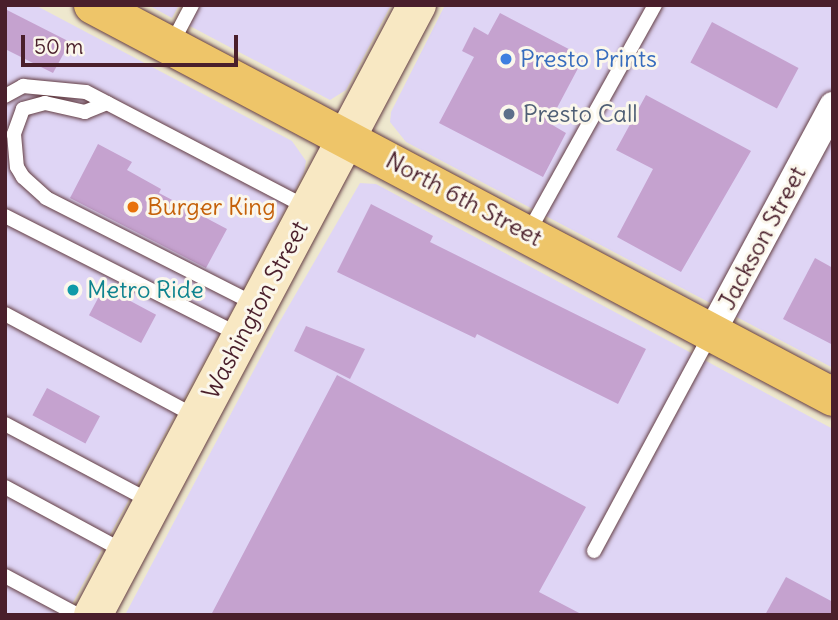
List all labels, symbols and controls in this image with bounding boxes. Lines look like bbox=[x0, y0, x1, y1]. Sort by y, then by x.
scale bar bbox=[24, 21, 242, 65]
text: 50 m bbox=[34, 33, 83, 60]
place label: Presto Prints bbox=[520, 45, 657, 73]
marker: Presto Prints bbox=[498, 51, 514, 67]
place label: Presto Call bbox=[523, 100, 638, 128]
marker: Presto Call bbox=[501, 106, 517, 122]
street label: North 6th Street bbox=[381, 146, 547, 252]
street label: Jackson Street bbox=[712, 161, 812, 315]
place label: Burger King bbox=[147, 193, 276, 221]
marker: Burger King bbox=[125, 199, 141, 215]
street label: Washington Street bbox=[196, 216, 314, 404]
place label: Metro Ride bbox=[87, 276, 204, 304]
marker: Metro Ride bbox=[65, 282, 81, 298]

